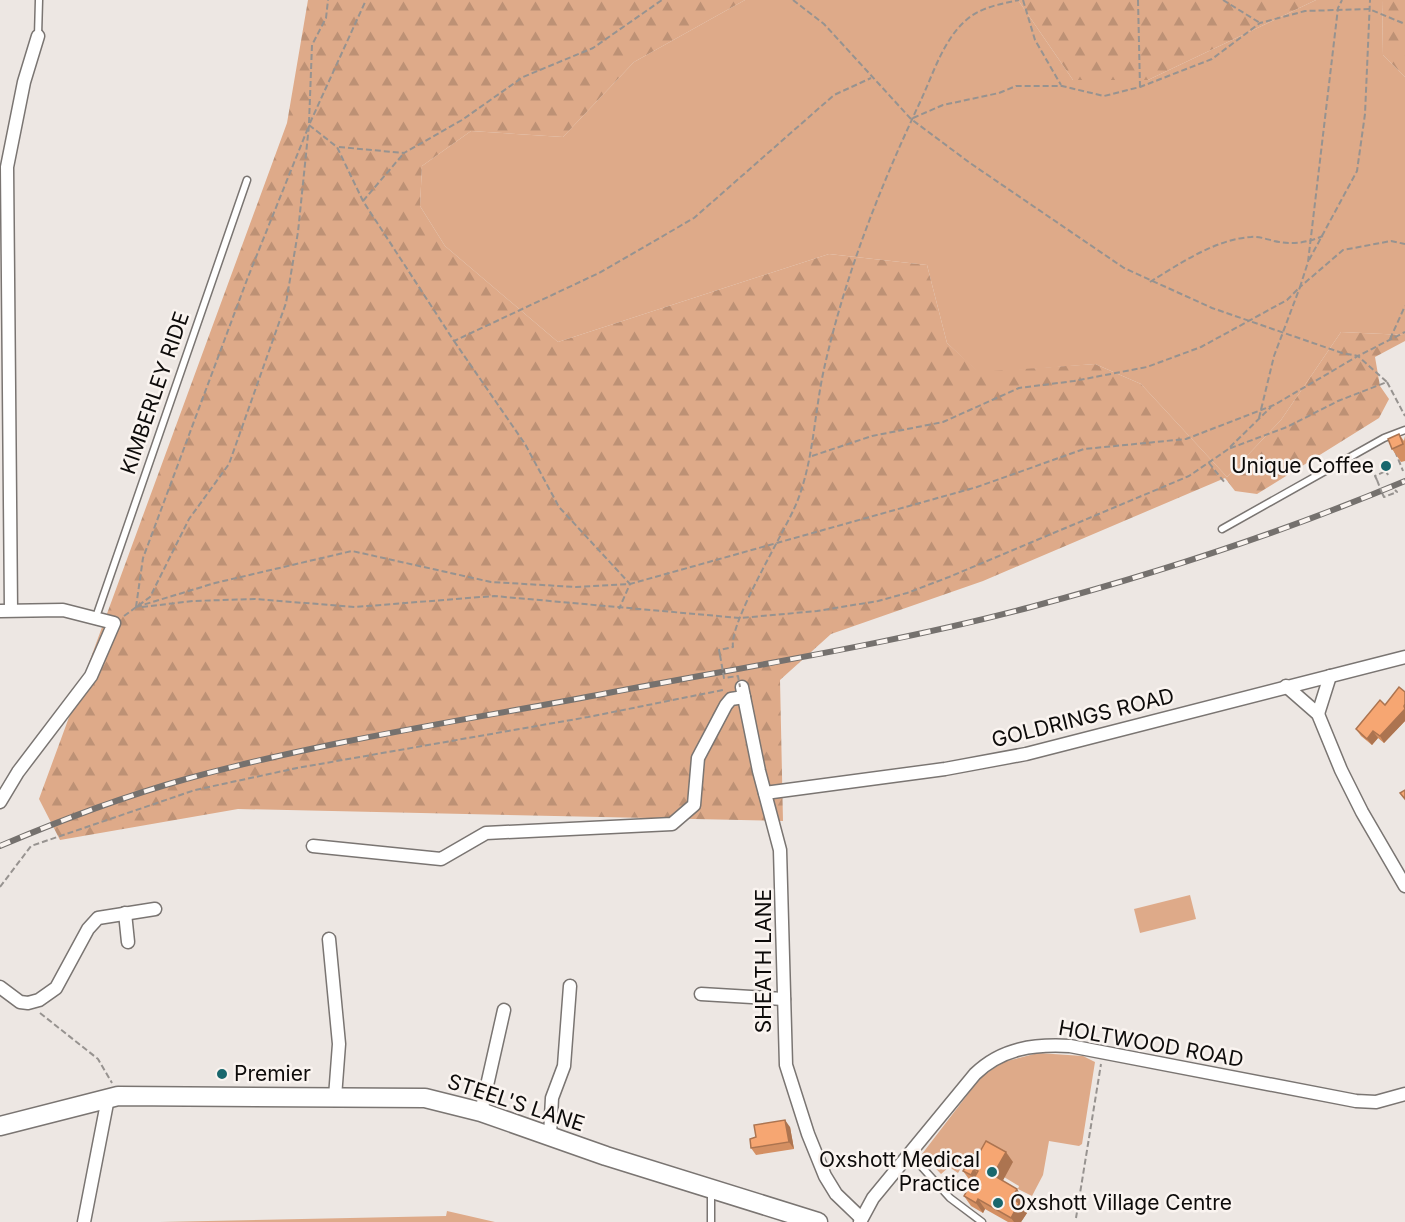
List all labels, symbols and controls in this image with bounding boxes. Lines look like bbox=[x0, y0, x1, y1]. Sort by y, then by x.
street label: KIMBERLEY RIDE bbox=[115, 308, 194, 477]
place label: Unique Coffee bbox=[1231, 453, 1374, 478]
marker: Unique Coffee bbox=[1379, 459, 1393, 473]
street label: GOLDRINGS ROAD bbox=[989, 683, 1177, 752]
street label: SHEATH LANE bbox=[751, 889, 776, 1033]
street label: HOLTWOOD ROAD bbox=[1057, 1015, 1246, 1072]
place label: Premier bbox=[234, 1061, 311, 1086]
marker: Premier bbox=[215, 1067, 229, 1081]
street label: STEEL'S LANE bbox=[444, 1069, 588, 1136]
place label: Oxshott Medical Practice bbox=[819, 1147, 980, 1196]
marker: Oxshott Medical Practice bbox=[985, 1165, 999, 1179]
place label: Oxshott Village Centre bbox=[1010, 1190, 1232, 1215]
marker: Oxshott Village Centre bbox=[991, 1196, 1005, 1210]

